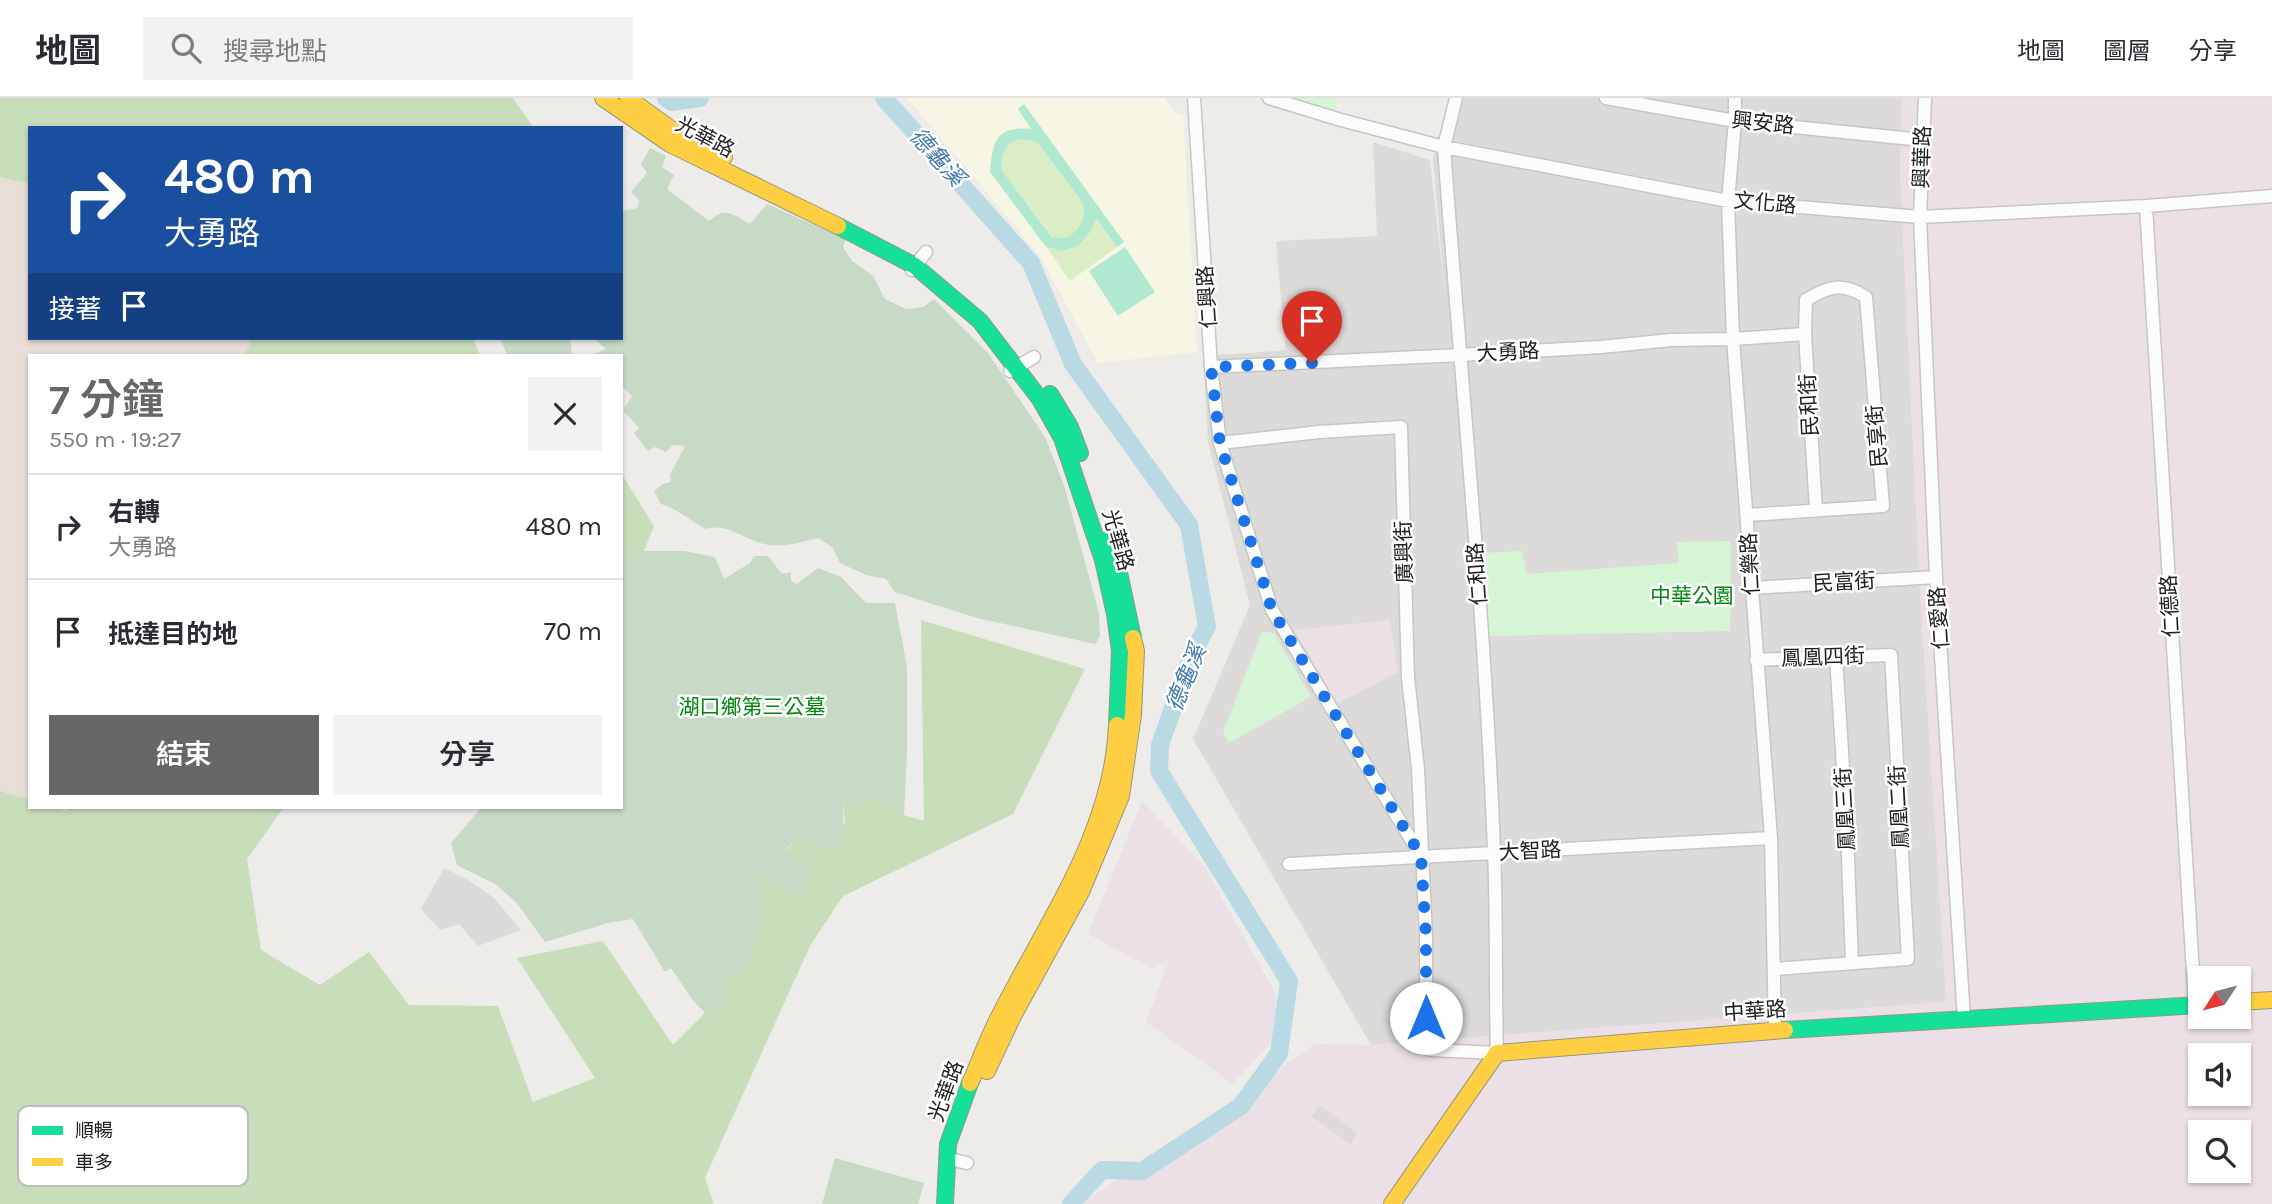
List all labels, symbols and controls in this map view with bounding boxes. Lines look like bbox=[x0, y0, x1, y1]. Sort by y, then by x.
search box bbox=[143, 17, 633, 80]
icon: search bbox=[167, 29, 205, 67]
text: 地圖 bbox=[35, 32, 101, 70]
text: 搜尋地點 bbox=[223, 36, 327, 67]
text: 地圖 bbox=[2017, 37, 2065, 65]
text: 圖層 bbox=[2103, 37, 2151, 65]
text: 分享 bbox=[2189, 37, 2237, 65]
street label: 興安路 bbox=[1730, 108, 1796, 138]
street label: 光華路 bbox=[672, 112, 738, 162]
water label: 德龜溪 bbox=[904, 122, 972, 194]
street label: 興華路 bbox=[1909, 125, 1935, 189]
text: 480 m bbox=[164, 148, 315, 205]
icon: right bbox=[49, 154, 140, 245]
street label: 文化路 bbox=[1733, 188, 1797, 218]
text: 大勇路 bbox=[164, 215, 260, 252]
street label: 仁興路 bbox=[1193, 265, 1221, 329]
icon: arrive bbox=[115, 287, 153, 325]
pin bbox=[1282, 291, 1342, 363]
text: 接著 bbox=[49, 294, 101, 325]
icon: arrive bbox=[1293, 302, 1331, 340]
street label: 大勇路 bbox=[1476, 338, 1540, 366]
street label: 民和街 bbox=[1795, 373, 1823, 437]
text: 7 分鐘 bbox=[49, 375, 164, 425]
button: close bbox=[528, 377, 602, 451]
street label: 民享街 bbox=[1862, 404, 1892, 468]
text: 550 m · 19:27 bbox=[49, 426, 181, 453]
text: 右轉 bbox=[108, 497, 160, 528]
street label: 光華路 bbox=[1098, 506, 1138, 574]
icon: right bbox=[49, 508, 87, 546]
text: 480 m bbox=[526, 511, 602, 542]
street label: 廣興街 bbox=[1391, 520, 1417, 584]
street label: 仁樂路 bbox=[1736, 532, 1764, 596]
text: 大勇路 bbox=[108, 534, 177, 561]
street label: 仁和路 bbox=[1463, 542, 1491, 606]
street label: 民富街 bbox=[1812, 568, 1876, 596]
street label: 仁德路 bbox=[2156, 574, 2184, 638]
park label: 中華公園 bbox=[1650, 584, 1734, 608]
street label: 仁愛路 bbox=[1925, 586, 1953, 650]
icon: arrive bbox=[49, 613, 87, 651]
text: 70 m bbox=[544, 616, 602, 647]
text: 抵達目的地 bbox=[108, 619, 238, 650]
water label: 德龜溪 bbox=[1161, 638, 1213, 715]
street label: 鳳凰四街 bbox=[1781, 644, 1865, 670]
park label: 湖口鄉第三公墓 bbox=[679, 695, 826, 719]
button: 結束 bbox=[49, 715, 319, 795]
button: 分享 bbox=[333, 715, 602, 795]
street label: 鳳凰二街 bbox=[1885, 764, 1913, 850]
street label: 鳳凰三街 bbox=[1831, 766, 1859, 852]
street label: 大智路 bbox=[1498, 837, 1562, 865]
north arrow bbox=[2188, 966, 2250, 1029]
map controls bbox=[2188, 966, 2251, 1183]
position arrow bbox=[1389, 981, 1463, 1055]
street label: 中華路 bbox=[1723, 997, 1787, 1025]
button: sound bbox=[2188, 1043, 2251, 1106]
street label: 光華路 bbox=[924, 1057, 968, 1125]
legend bbox=[18, 1106, 248, 1186]
text: 順暢 bbox=[75, 1120, 113, 1142]
button: search bbox=[2188, 1120, 2251, 1183]
text: 車多 bbox=[75, 1152, 113, 1174]

